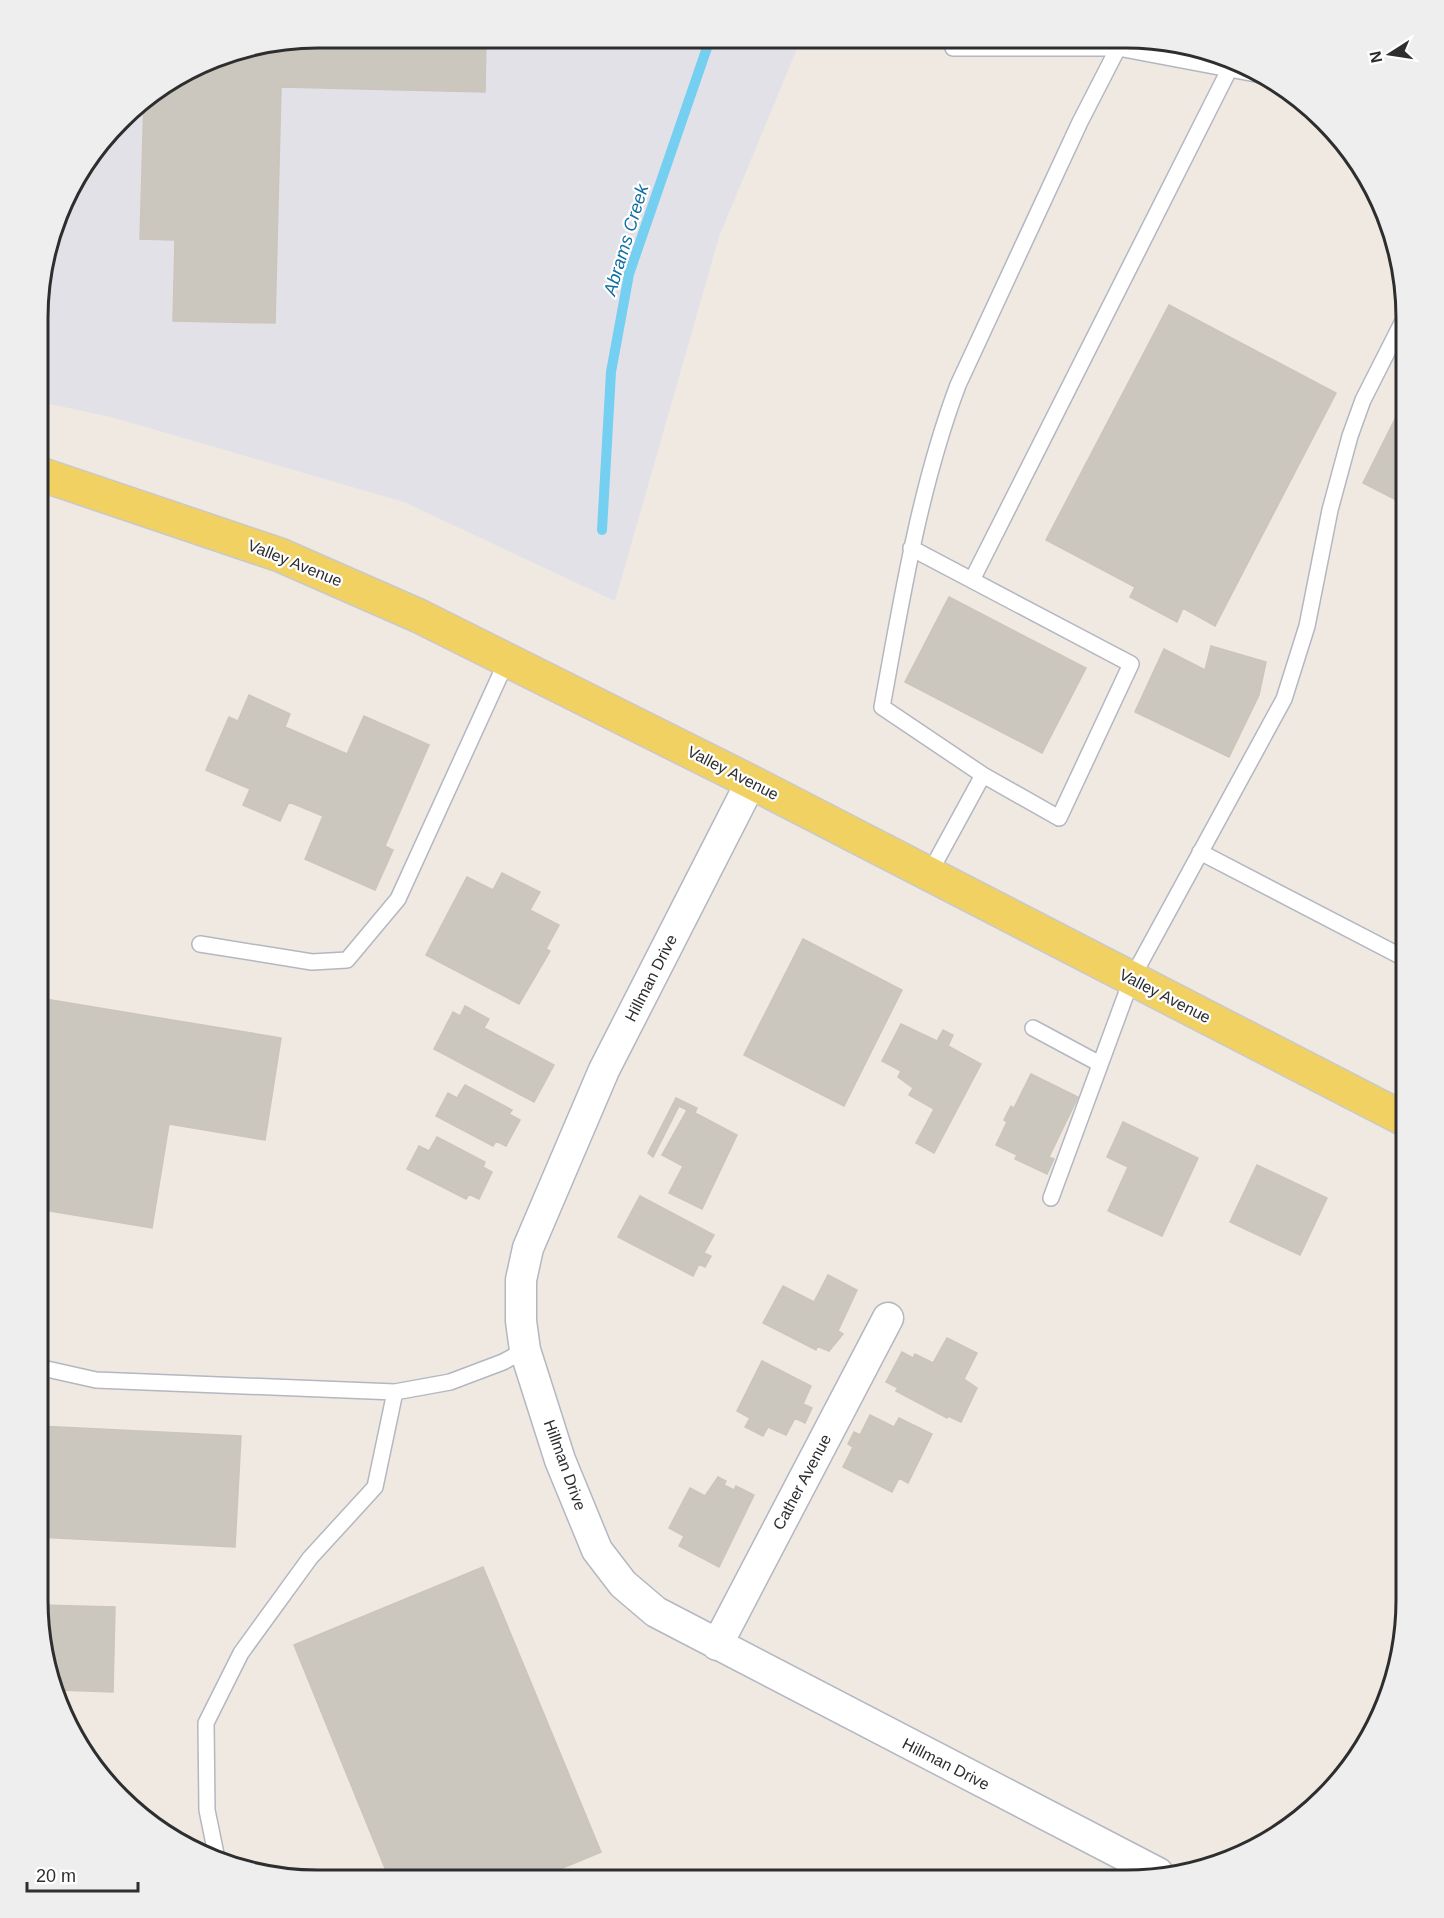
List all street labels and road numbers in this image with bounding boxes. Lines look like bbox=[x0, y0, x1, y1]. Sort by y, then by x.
street label: Valley Avenue bbox=[245, 536, 345, 590]
street label: Valley Avenue bbox=[685, 743, 781, 803]
street label: Hillman Drive bbox=[622, 932, 680, 1024]
street label: Valley Avenue bbox=[1117, 966, 1213, 1026]
street label: Hillman Drive bbox=[541, 1417, 589, 1513]
street label: Cather Avenue bbox=[770, 1431, 834, 1533]
street label: Hillman Drive bbox=[900, 1735, 992, 1793]

